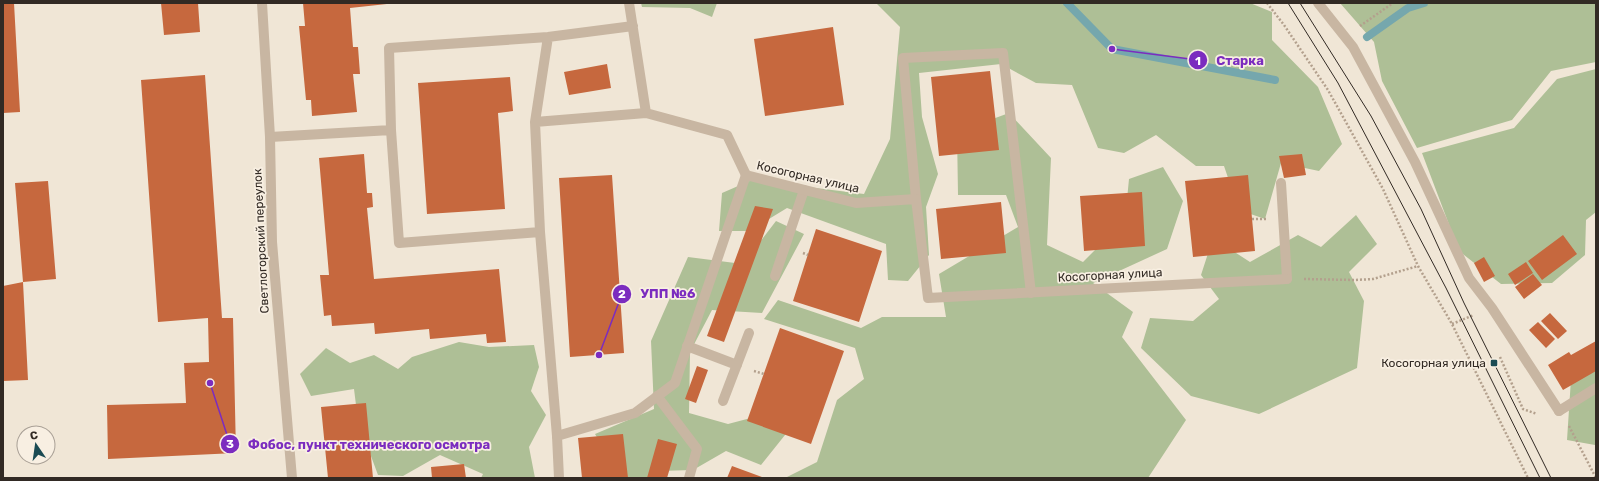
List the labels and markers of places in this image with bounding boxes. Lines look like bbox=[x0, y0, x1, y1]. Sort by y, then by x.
callout: Старка bbox=[1188, 48, 1272, 73]
callout: УПП №6 bbox=[612, 281, 703, 306]
place label: Косогорная улица bbox=[1381, 356, 1486, 370]
marker: Косогорная улица bbox=[1489, 358, 1499, 368]
callout: Фобос, пункт технического осмотра bbox=[220, 432, 499, 457]

